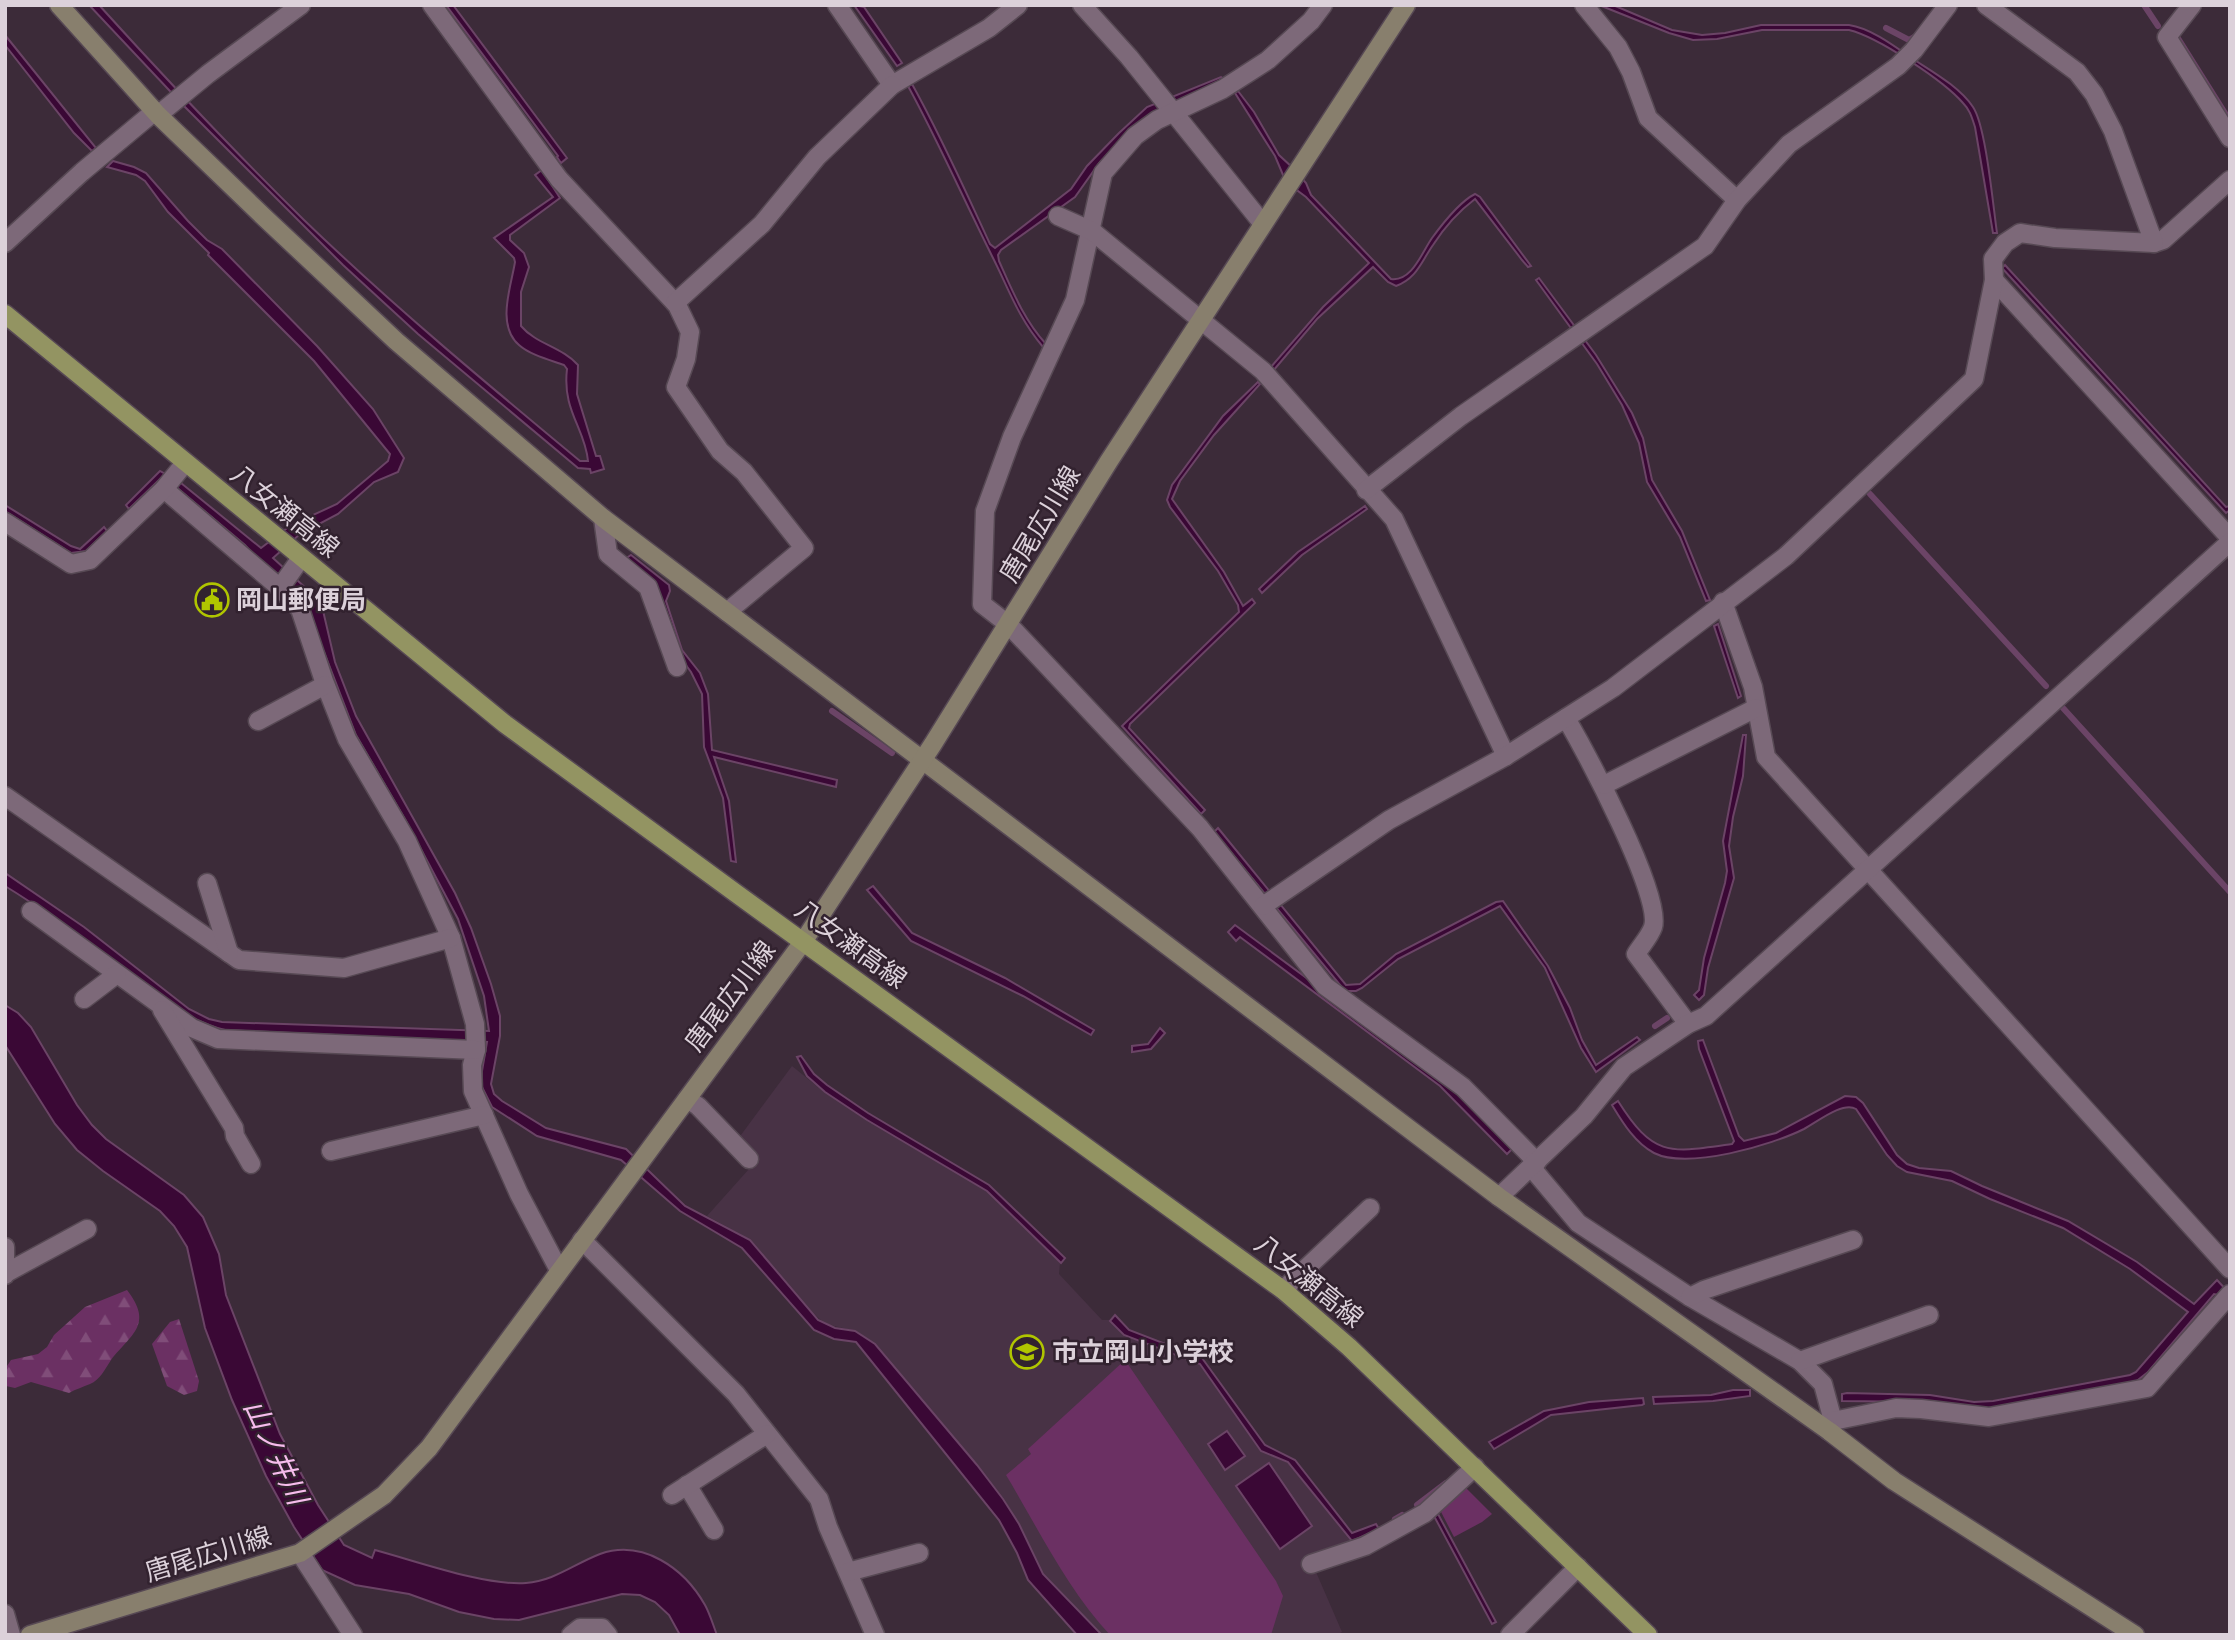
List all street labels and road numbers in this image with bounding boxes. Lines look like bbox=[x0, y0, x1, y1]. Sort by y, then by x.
street label: 八女瀬高線 bbox=[226, 457, 346, 563]
street label: 唐尾広川線 bbox=[992, 460, 1085, 587]
street label: 八女瀬高線 bbox=[790, 892, 914, 994]
street label: 唐尾広川線 bbox=[677, 934, 780, 1056]
street label: 八女瀬高線 bbox=[1250, 1227, 1370, 1333]
street label: 唐尾広川線 bbox=[141, 1519, 274, 1586]

